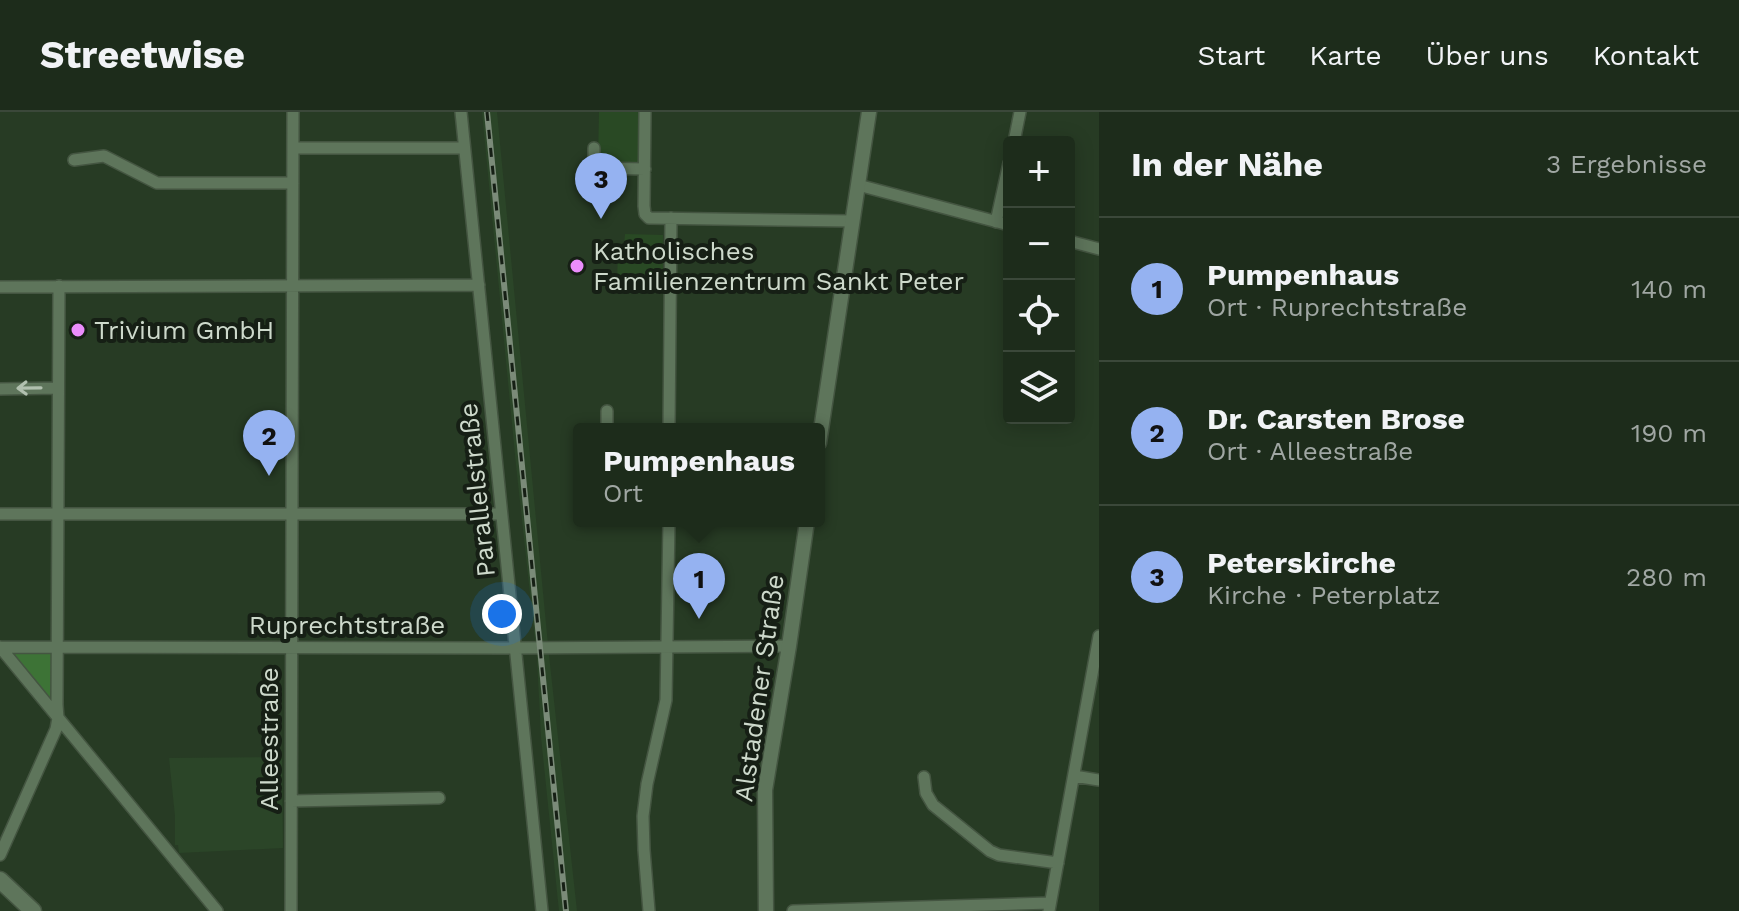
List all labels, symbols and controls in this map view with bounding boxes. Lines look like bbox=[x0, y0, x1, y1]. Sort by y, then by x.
text: Streetwise bbox=[40, 33, 245, 77]
text: Start bbox=[1197, 39, 1265, 72]
text: Karte bbox=[1309, 39, 1382, 72]
text: Über uns bbox=[1426, 39, 1549, 72]
text: Kontakt bbox=[1593, 39, 1699, 72]
map controls bbox=[1003, 136, 1075, 424]
button: + bbox=[1003, 136, 1075, 208]
text: In der Nähe bbox=[1131, 144, 1323, 184]
text: 3 Ergebnisse bbox=[1546, 149, 1707, 179]
pin: 3 bbox=[575, 153, 627, 219]
button: − bbox=[1003, 208, 1075, 280]
place label: Katholisches Familienzentrum Sankt Peter bbox=[593, 236, 964, 296]
marker: Katholisches Familienzentrum Sankt Peter bbox=[568, 257, 586, 275]
text: Pumpenhaus bbox=[1207, 257, 1399, 292]
text: 1 bbox=[1151, 274, 1163, 304]
text: 140 m bbox=[1631, 274, 1707, 304]
button: locate bbox=[1003, 280, 1075, 352]
text: Ort · Ruprechtstraße bbox=[1207, 292, 1467, 322]
place label: Trivium GmbH bbox=[94, 315, 274, 345]
marker: Trivium GmbH bbox=[69, 321, 87, 339]
button: layers bbox=[1003, 352, 1075, 424]
one-way arrow bbox=[16, 381, 43, 396]
street label: Parallelstraße bbox=[453, 401, 501, 579]
text: Dr. Carsten Brose bbox=[1207, 401, 1465, 436]
pin: 2 bbox=[243, 410, 295, 476]
text: 2 bbox=[1149, 418, 1165, 448]
text: 190 m bbox=[1631, 418, 1707, 448]
popup bbox=[573, 423, 825, 527]
text: Ort · Alleestraße bbox=[1207, 436, 1413, 466]
text: Pumpenhaus bbox=[603, 443, 795, 478]
text: Ort bbox=[603, 478, 643, 508]
text: Peterskirche bbox=[1207, 545, 1396, 580]
pin: 1 bbox=[673, 553, 725, 619]
text: 3 bbox=[1149, 562, 1165, 592]
text: 280 m bbox=[1626, 562, 1707, 592]
street label: Alstadener Straße bbox=[728, 572, 790, 804]
text: Kirche · Peterplatz bbox=[1207, 580, 1440, 610]
your location bbox=[482, 594, 522, 634]
street label: Ruprechtstraße bbox=[249, 610, 445, 640]
street label: Alleestraße bbox=[254, 667, 284, 811]

